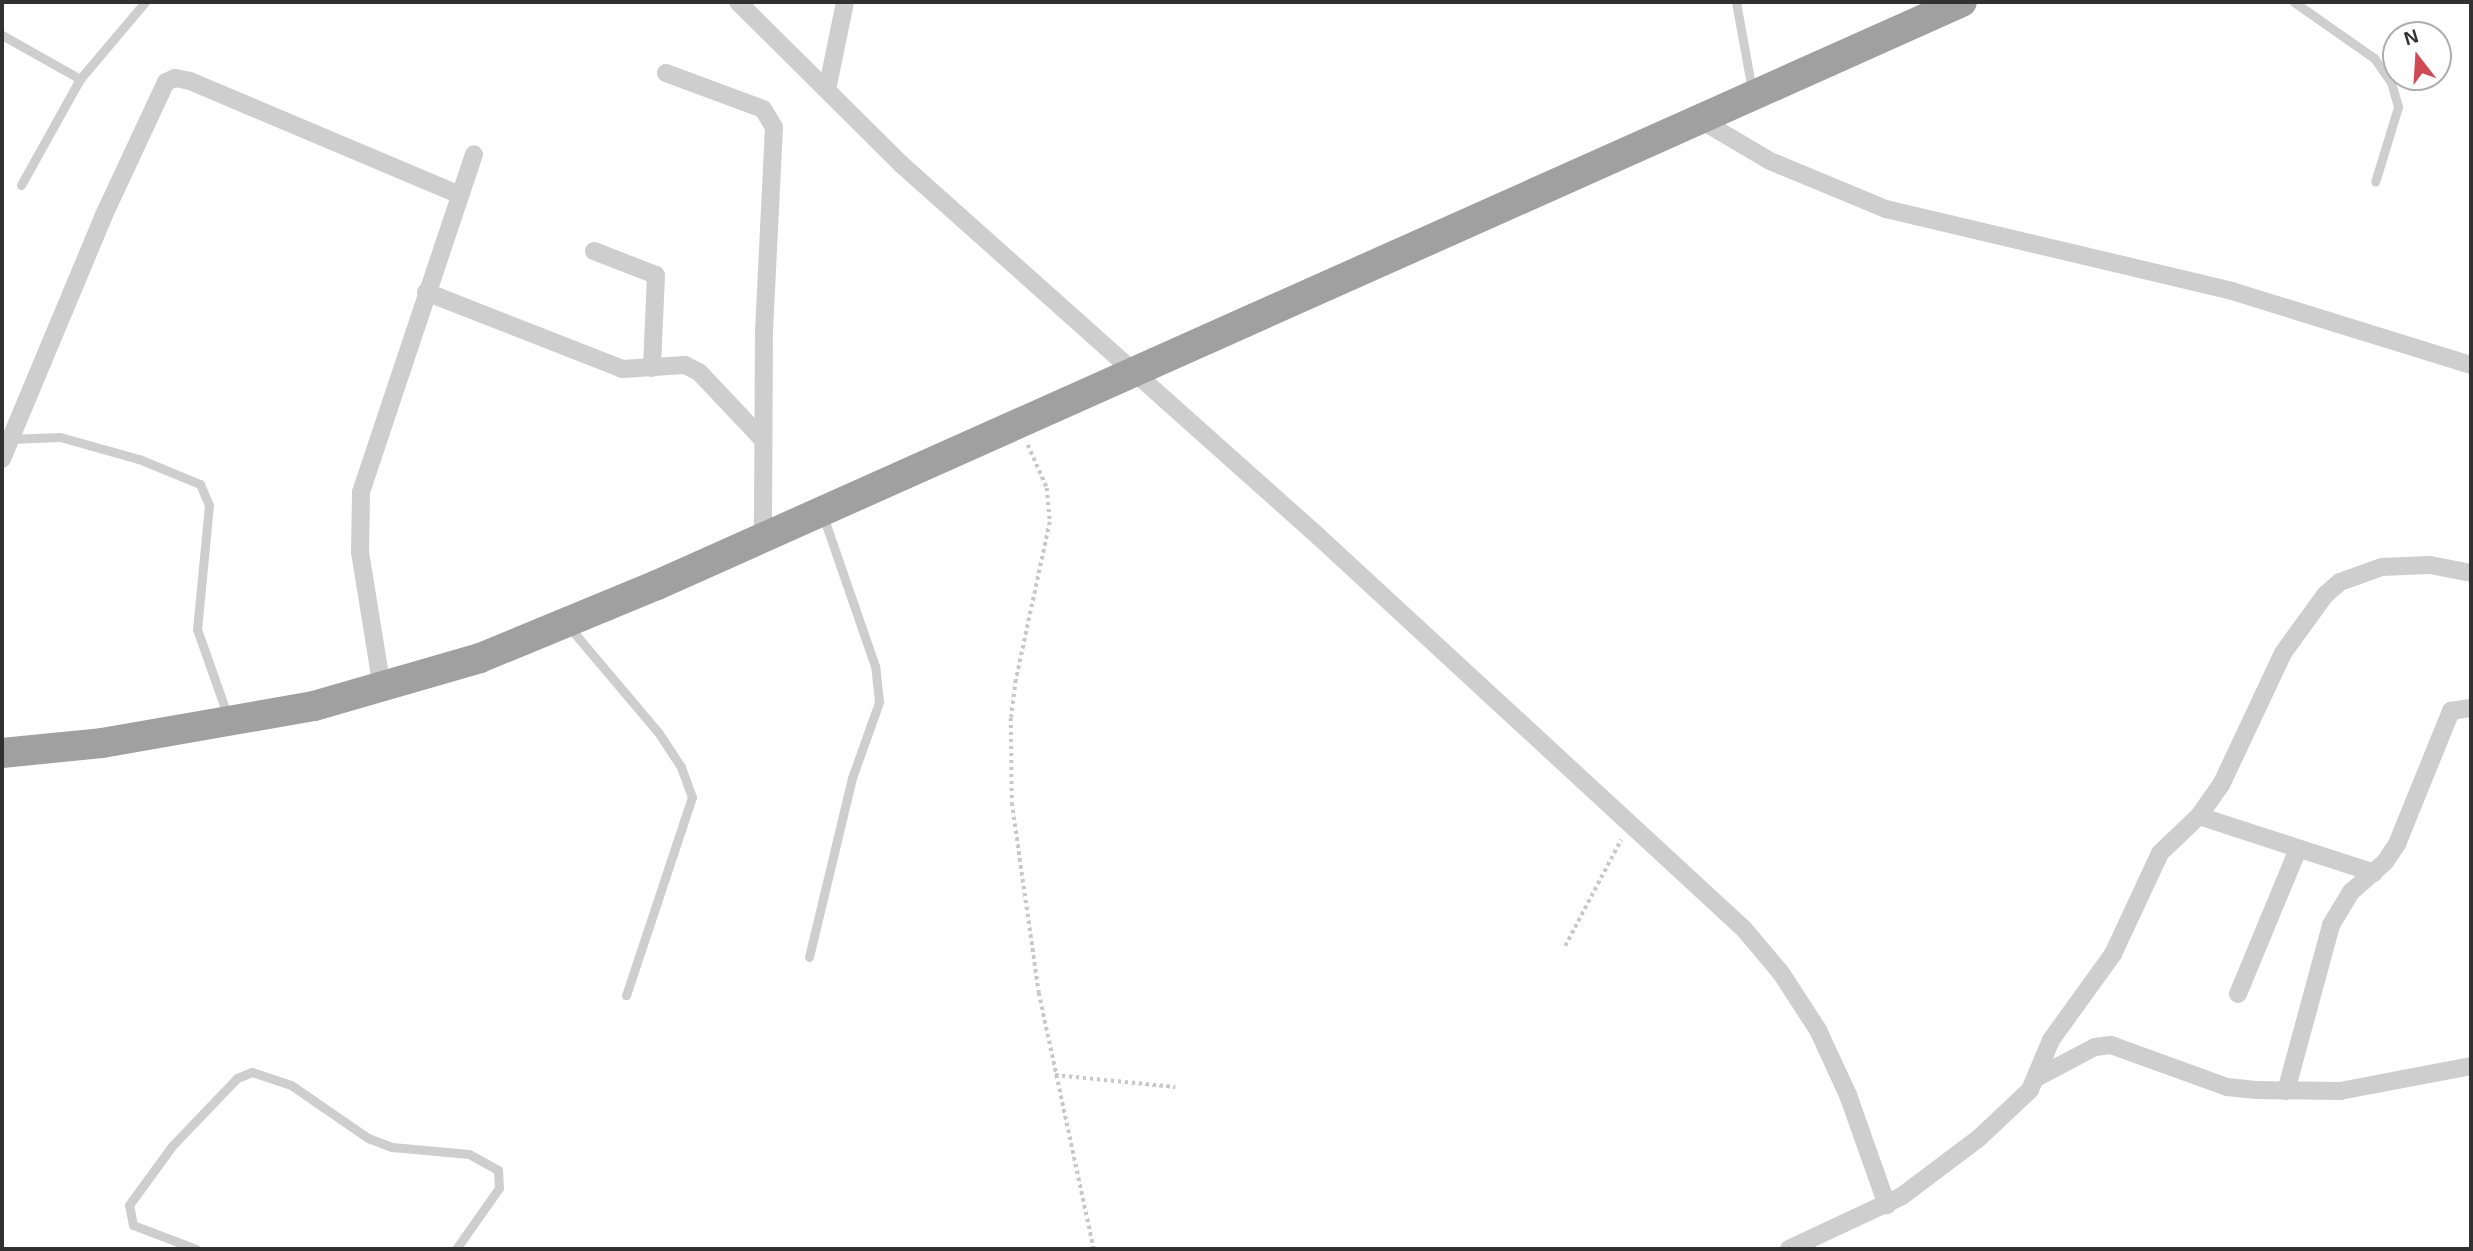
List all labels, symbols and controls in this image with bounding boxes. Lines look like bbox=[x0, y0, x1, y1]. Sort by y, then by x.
north arrow bbox=[2382, 21, 2452, 91]
text: N bbox=[2402, 25, 2421, 49]

